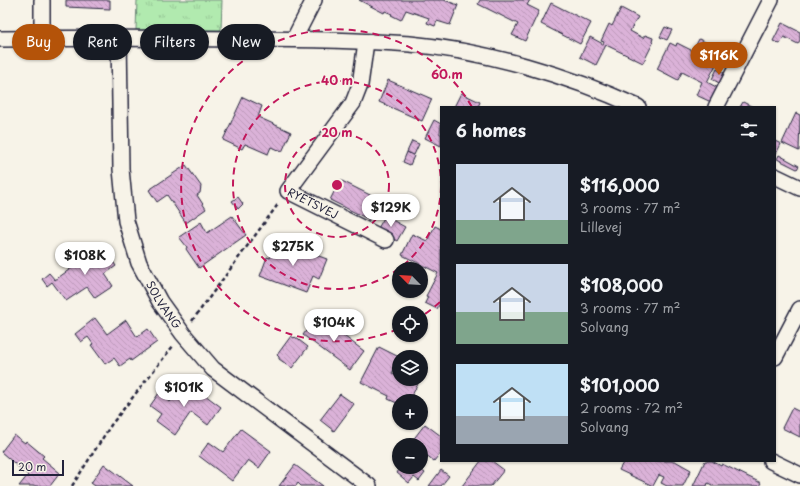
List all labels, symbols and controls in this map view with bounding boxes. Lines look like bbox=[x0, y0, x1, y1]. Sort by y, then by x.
chip: Buy bbox=[12, 24, 65, 60]
chip: Rent bbox=[73, 24, 132, 60]
chip: Filters bbox=[140, 24, 209, 60]
chip: New bbox=[217, 24, 275, 60]
pin: $116K bbox=[691, 42, 747, 76]
text: $116K bbox=[700, 45, 739, 64]
text: 60 m bbox=[431, 65, 463, 83]
text: 40 m bbox=[321, 71, 353, 89]
text: 6 homes bbox=[456, 117, 526, 143]
icon: filters bbox=[738, 119, 760, 141]
text: 20 m bbox=[321, 123, 353, 141]
text: $116,000 bbox=[580, 172, 660, 198]
centre of rings bbox=[330, 178, 344, 192]
icon: home bbox=[488, 180, 536, 228]
street label: RYETSVEJ bbox=[285, 183, 342, 223]
pin: $129K bbox=[363, 194, 419, 228]
text: $129K bbox=[371, 197, 411, 216]
text: 3 rooms · 77 m² bbox=[580, 198, 681, 217]
text: Lillevej bbox=[580, 217, 622, 236]
pin: $275K bbox=[265, 233, 321, 267]
text: $275K bbox=[272, 236, 314, 255]
pin: $108K bbox=[57, 242, 113, 276]
text: $108K bbox=[64, 245, 106, 264]
north arrow bbox=[392, 262, 428, 298]
map controls bbox=[392, 262, 428, 474]
text: $108,000 bbox=[580, 272, 663, 298]
street label: SOLVANG bbox=[142, 278, 186, 332]
icon: home bbox=[488, 280, 536, 328]
text: 3 rooms · 77 m² bbox=[580, 298, 681, 317]
button: locate bbox=[392, 306, 428, 342]
pin: $104K bbox=[306, 309, 362, 343]
text: $104K bbox=[313, 312, 355, 331]
text: Solvang bbox=[580, 317, 629, 336]
button: layers bbox=[392, 350, 428, 386]
text: $101,000 bbox=[580, 372, 660, 398]
pin: $101K bbox=[156, 374, 212, 408]
text: $101K bbox=[164, 377, 204, 396]
icon: home bbox=[488, 380, 536, 428]
button: + bbox=[392, 394, 428, 430]
text: 2 rooms · 72 m² bbox=[580, 398, 683, 417]
text: Solvang bbox=[580, 417, 629, 436]
button: − bbox=[392, 438, 428, 474]
scale bar bbox=[12, 458, 64, 477]
text: 20 m bbox=[18, 458, 46, 475]

